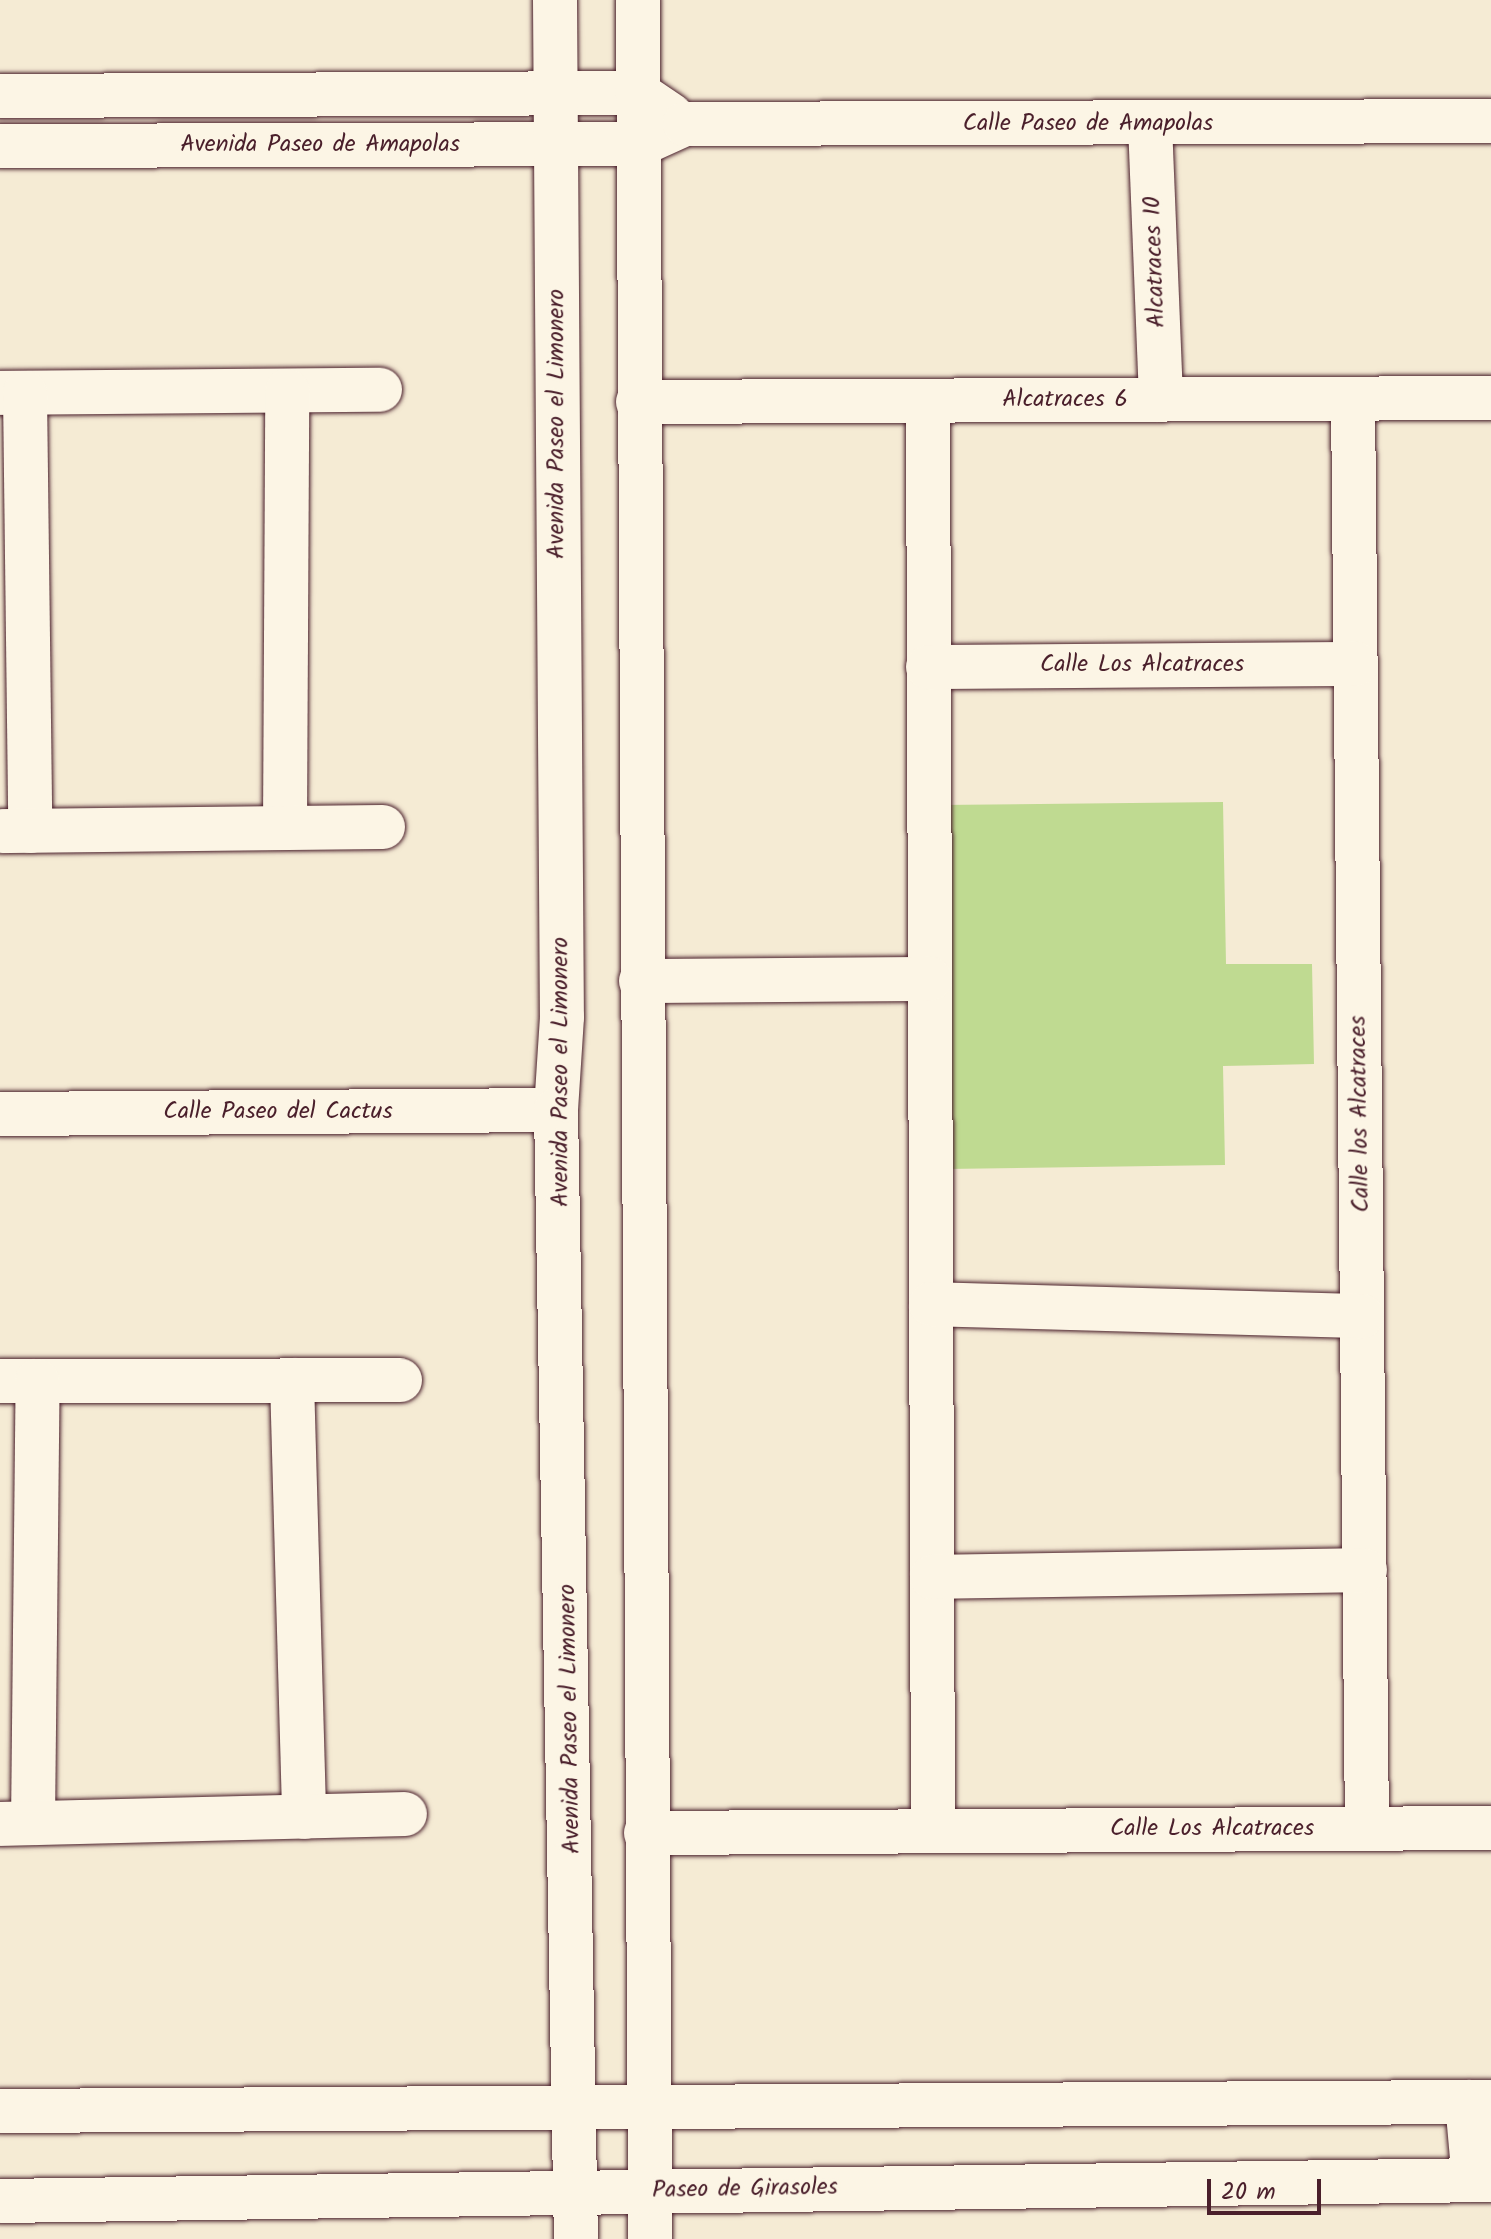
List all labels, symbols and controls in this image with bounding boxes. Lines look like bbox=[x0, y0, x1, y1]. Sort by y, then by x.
street label: Calle Paseo de Amapolas bbox=[963, 110, 1213, 138]
street label: Avenida Paseo de Amapolas bbox=[180, 131, 460, 159]
street label: Alcatraces 10 bbox=[1138, 196, 1172, 328]
street label: Avenida Paseo el Limonero bbox=[543, 289, 571, 559]
street label: Alcatraces 6 bbox=[1002, 386, 1128, 414]
street label: Calle Los Alcatraces bbox=[1040, 651, 1244, 679]
street label: Avenida Paseo el Limonero bbox=[547, 937, 575, 1207]
street label: Calle los Alcatraces bbox=[1344, 1015, 1376, 1213]
street label: Calle Paseo del Cactus bbox=[163, 1098, 393, 1126]
street label: Avenida Paseo el Limonero bbox=[553, 1584, 587, 1854]
street label: Calle Los Alcatraces bbox=[1110, 1815, 1314, 1843]
scale bar bbox=[1211, 2163, 1325, 2213]
street label: Paseo de Girasoles bbox=[652, 2173, 838, 2205]
text: 20 m bbox=[1221, 2173, 1276, 2212]

